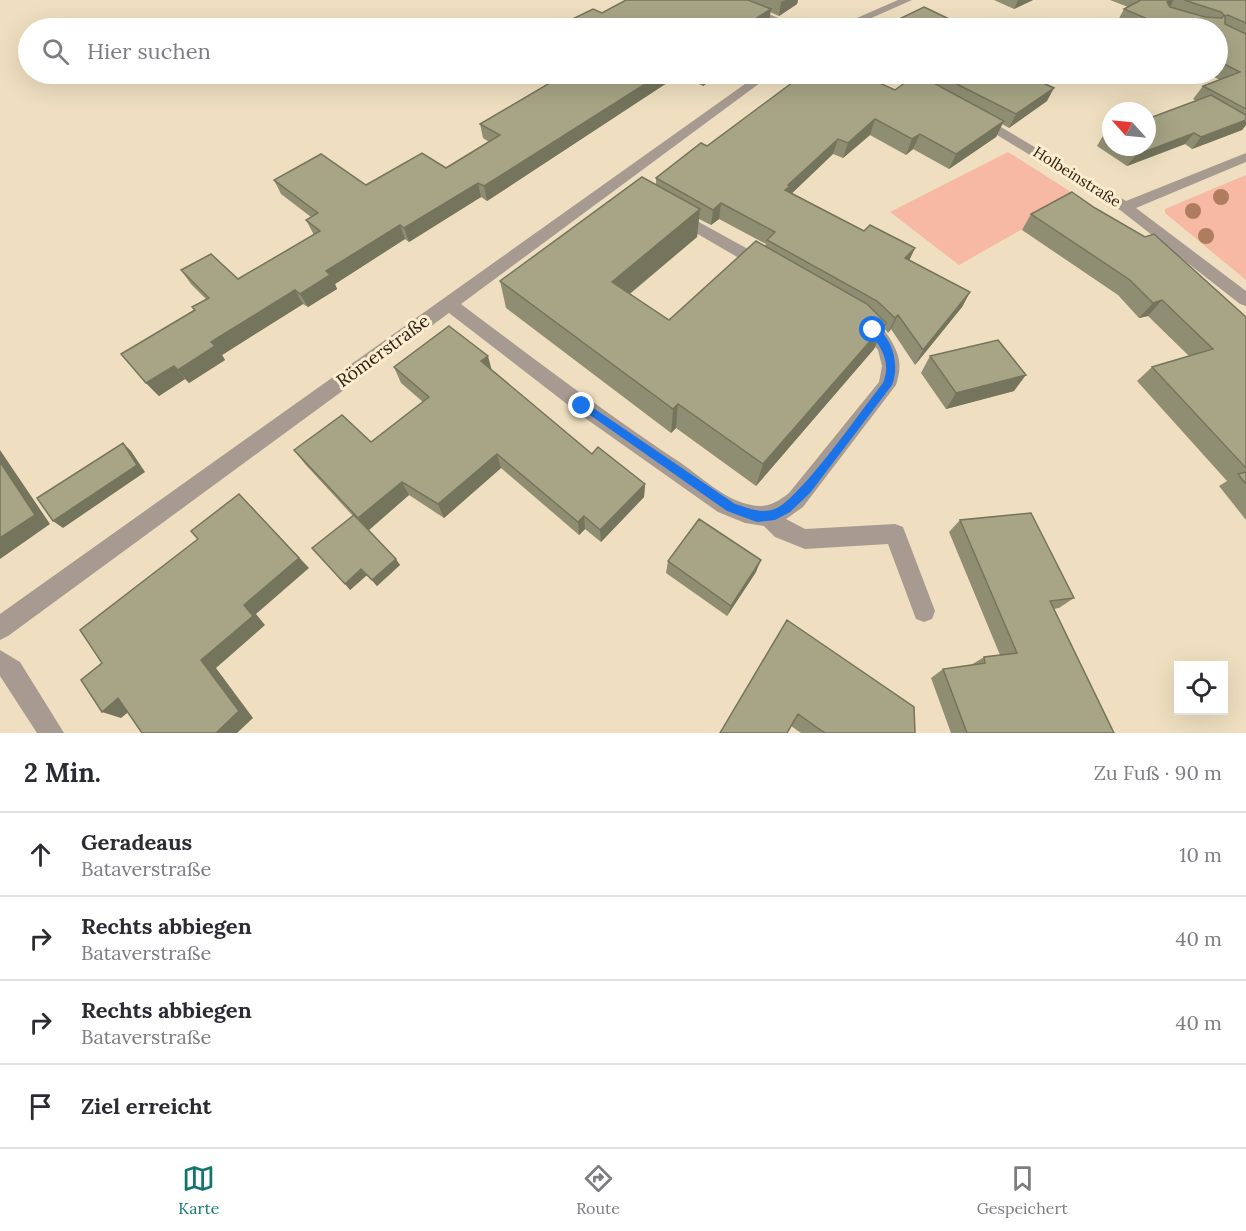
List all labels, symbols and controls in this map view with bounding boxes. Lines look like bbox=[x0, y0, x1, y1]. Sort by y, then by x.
search box bbox=[18, 18, 1228, 84]
icon: search bbox=[39, 35, 72, 68]
text: Hier suchen bbox=[87, 37, 211, 65]
north arrow bbox=[1102, 102, 1156, 156]
street label: Holbeinstraße bbox=[1030, 142, 1125, 211]
street label: Römerstraße bbox=[332, 309, 434, 392]
route start bbox=[859, 316, 885, 342]
route end bbox=[568, 392, 594, 418]
map controls bbox=[1174, 661, 1228, 715]
button: locate bbox=[1174, 661, 1228, 715]
text: 2 Min. bbox=[24, 756, 101, 789]
text: Zu Fuß · 90 m bbox=[1094, 760, 1222, 785]
text: Geradeaus bbox=[81, 828, 192, 856]
icon: ahead bbox=[24, 838, 57, 871]
text: 10 m bbox=[1179, 842, 1222, 867]
text: Bataverstraße bbox=[81, 856, 211, 881]
text: Rechts abbiegen bbox=[81, 912, 252, 940]
icon: right bbox=[24, 922, 57, 955]
text: 40 m bbox=[1176, 926, 1222, 951]
text: Bataverstraße bbox=[81, 940, 211, 965]
text: Rechts abbiegen bbox=[81, 996, 252, 1024]
icon: right bbox=[24, 1006, 57, 1039]
text: 40 m bbox=[1176, 1010, 1222, 1035]
text: Bataverstraße bbox=[81, 1024, 211, 1049]
icon: arrive bbox=[24, 1090, 57, 1123]
text: Ziel erreicht bbox=[81, 1092, 212, 1120]
tab: Karte bbox=[178, 1162, 219, 1218]
tab: Route bbox=[576, 1162, 620, 1218]
tab: Gespeichert bbox=[977, 1162, 1068, 1218]

